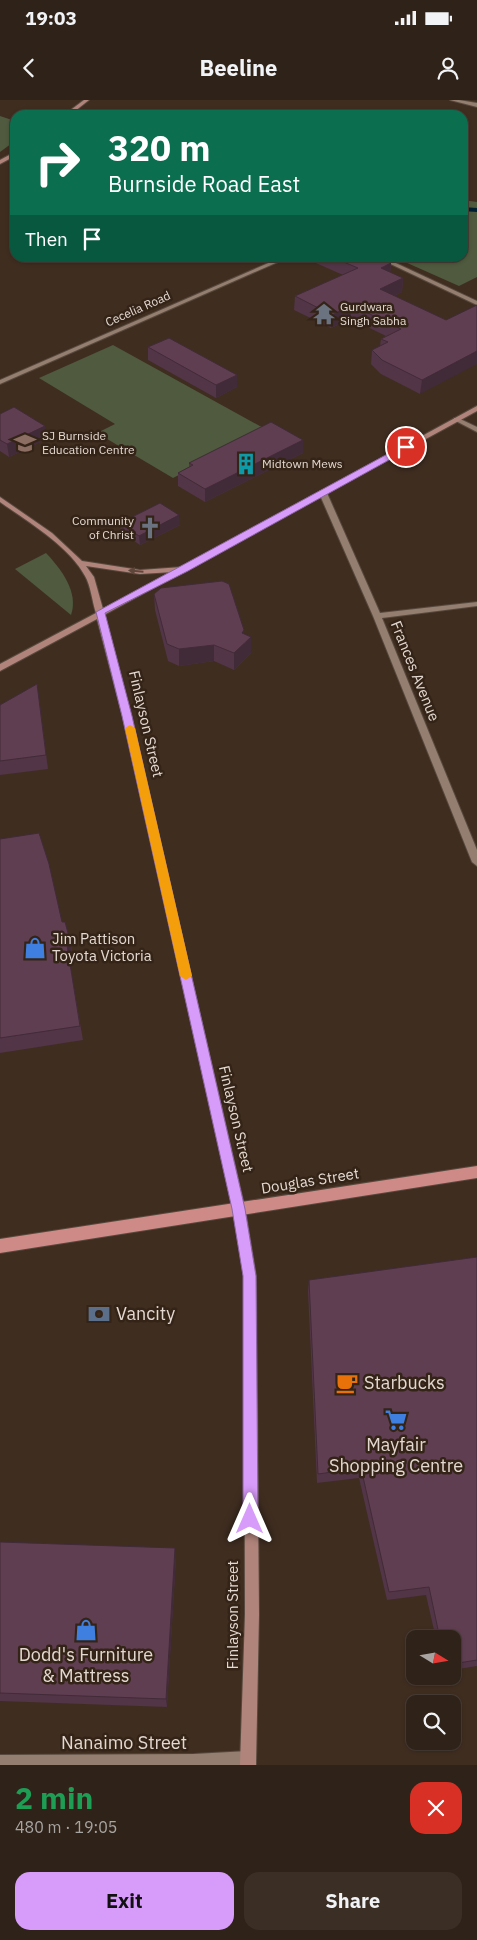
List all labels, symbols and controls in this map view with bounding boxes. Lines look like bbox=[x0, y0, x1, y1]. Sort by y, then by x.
text: 19:03 bbox=[25, 6, 77, 30]
text: Beeline bbox=[200, 53, 277, 82]
icon: back bbox=[15, 54, 43, 82]
icon: person bbox=[434, 54, 462, 82]
text: 320 m bbox=[108, 125, 211, 171]
icon: right bbox=[25, 130, 90, 195]
text: Burnside Road East bbox=[108, 169, 300, 198]
icon: arrive bbox=[78, 225, 106, 253]
text: Then bbox=[25, 227, 68, 251]
street label: Cecelia Road bbox=[103, 288, 173, 330]
place label: Gurdwara Singh Sabha bbox=[340, 299, 407, 328]
temple icon: Gurdwara Singh Sabha bbox=[311, 301, 337, 327]
pin bbox=[385, 426, 427, 468]
place label: SJ Burnside Education Centre bbox=[42, 428, 135, 457]
school or university icon: SJ Burnside Education Centre bbox=[12, 430, 38, 456]
icon: arrive bbox=[392, 433, 420, 461]
building icon: Midtown Mews bbox=[233, 451, 259, 477]
place label: Midtown Mews bbox=[262, 456, 343, 471]
place label: Community of Christ bbox=[72, 513, 134, 542]
church icon: Community of Christ bbox=[137, 515, 163, 541]
one-way arrow bbox=[128, 566, 144, 574]
street label: Frances Avenue bbox=[387, 618, 444, 724]
street label: Finlayson Street bbox=[125, 669, 168, 779]
place label: Jim Pattison Toyota Victoria bbox=[52, 929, 152, 965]
shop icon: Jim Pattison Toyota Victoria bbox=[22, 935, 48, 961]
street label: Finlayson Street bbox=[215, 1064, 258, 1174]
street label: Douglas Street bbox=[260, 1163, 360, 1198]
bank icon: Vancity bbox=[86, 1301, 112, 1327]
place label: Vancity bbox=[116, 1302, 175, 1325]
cafe icon: Starbucks bbox=[334, 1370, 360, 1396]
place label: Starbucks bbox=[364, 1371, 445, 1394]
supermarket icon: Mayfair Shopping Centre bbox=[383, 1407, 409, 1433]
place label: Mayfair Shopping Centre bbox=[329, 1433, 463, 1477]
position arrow bbox=[223, 1492, 275, 1544]
street label: Finlayson Street bbox=[223, 1560, 242, 1670]
shop icon: Dodd's Furniture & Mattress bbox=[73, 1617, 99, 1643]
north arrow bbox=[406, 1630, 461, 1685]
map controls bbox=[406, 1630, 461, 1750]
place label: Dodd's Furniture & Mattress bbox=[19, 1643, 153, 1687]
button: search bbox=[406, 1695, 461, 1750]
street label: Nanaimo Street bbox=[61, 1731, 187, 1754]
text: 2 min bbox=[15, 1778, 93, 1817]
button: close bbox=[410, 1782, 462, 1834]
text: 480 m · 19:05 bbox=[15, 1817, 117, 1837]
button: Exit bbox=[15, 1872, 234, 1930]
button: Share bbox=[244, 1872, 462, 1930]

